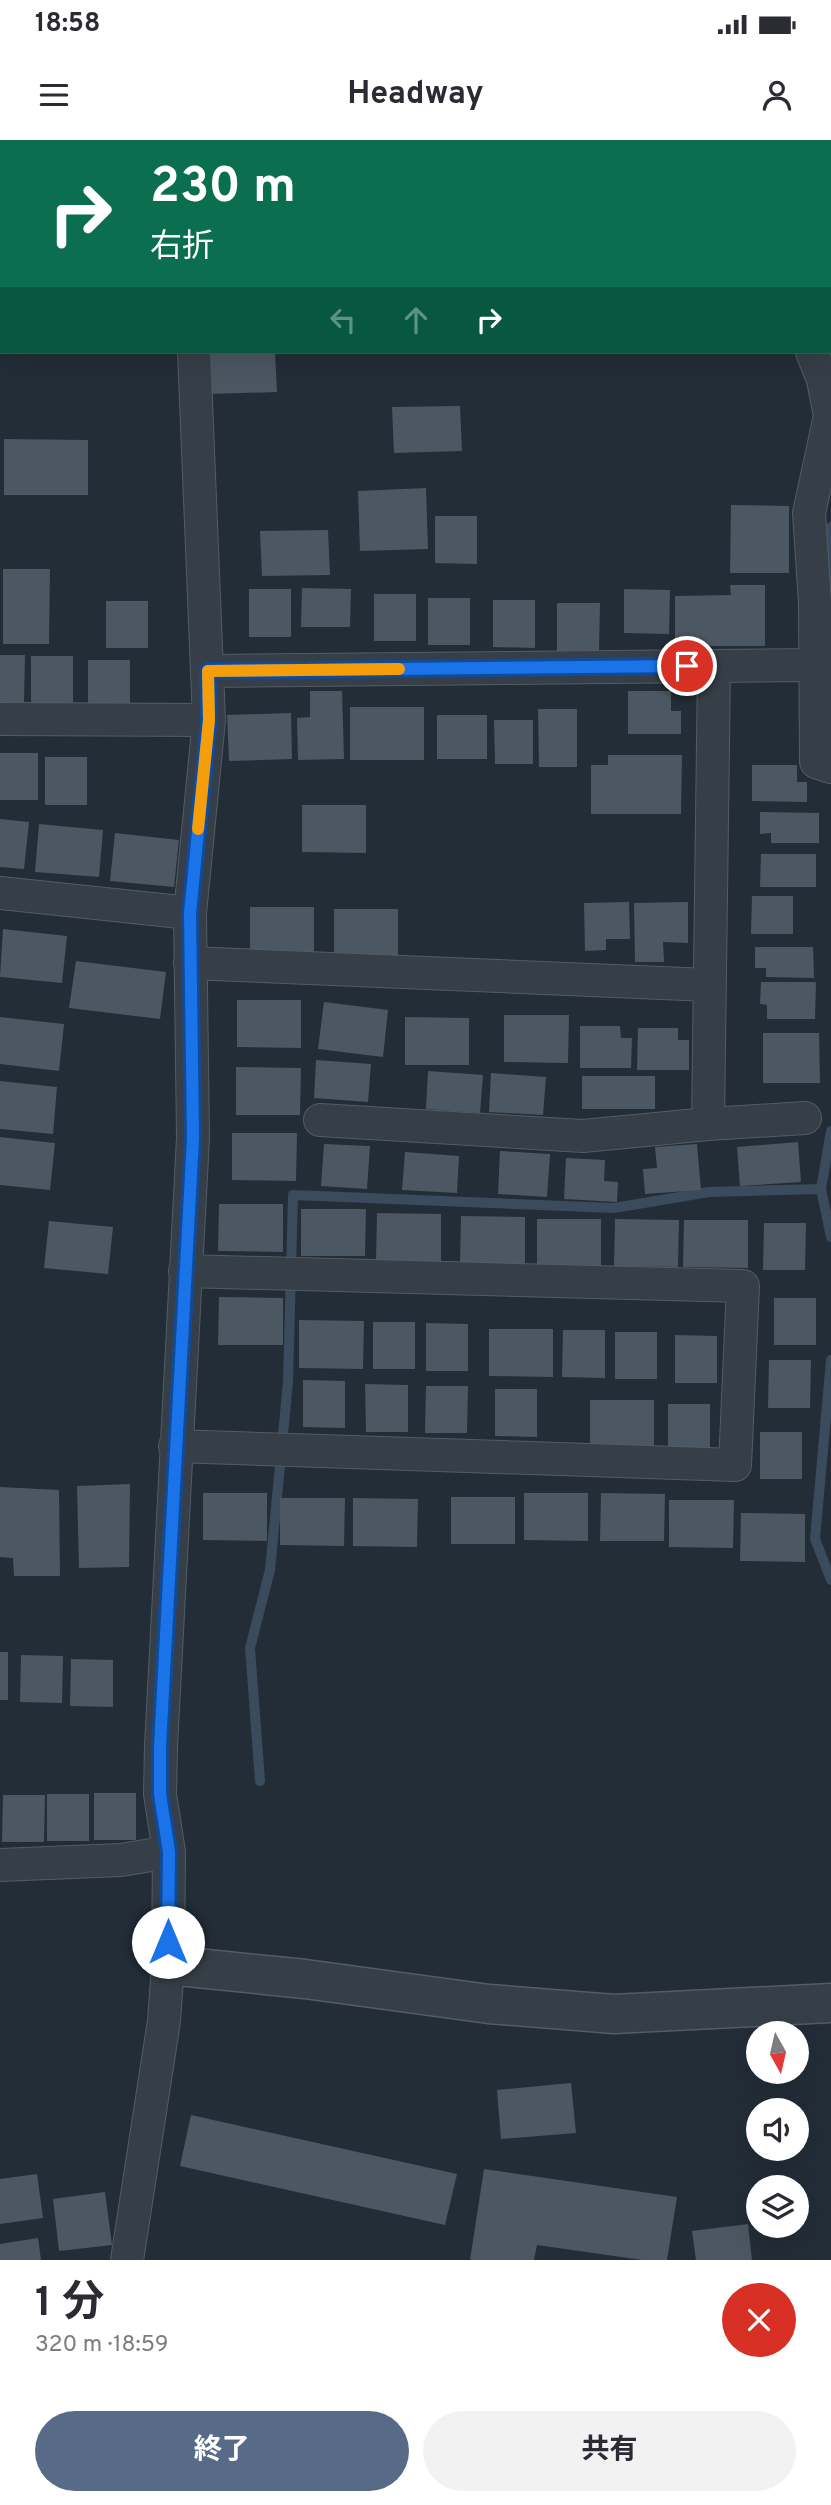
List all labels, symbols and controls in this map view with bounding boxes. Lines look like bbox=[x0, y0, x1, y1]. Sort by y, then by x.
text: 18:58 bbox=[35, 8, 100, 41]
text: Headway bbox=[347, 75, 484, 115]
icon: menu bbox=[35, 76, 73, 114]
icon: person bbox=[758, 76, 796, 114]
text: 230 m bbox=[150, 158, 296, 220]
icon: right bbox=[35, 168, 126, 259]
text: 右折 bbox=[150, 228, 214, 268]
icon: left bbox=[324, 301, 362, 339]
icon: ahead bbox=[397, 301, 435, 339]
icon: right bbox=[470, 301, 508, 339]
pin bbox=[657, 636, 717, 696]
icon: arrive bbox=[668, 647, 706, 685]
position arrow bbox=[131, 1905, 205, 1979]
north arrow bbox=[746, 2021, 808, 2084]
map controls bbox=[746, 2021, 809, 2238]
button: sound bbox=[746, 2098, 809, 2161]
button: layers bbox=[746, 2175, 809, 2238]
text: 1 分 bbox=[35, 2278, 104, 2331]
button: close bbox=[722, 2283, 796, 2357]
text: 320 m · 18:59 bbox=[35, 2331, 169, 2360]
button: 終了 bbox=[35, 2411, 409, 2491]
button: 共有 bbox=[423, 2411, 796, 2491]

